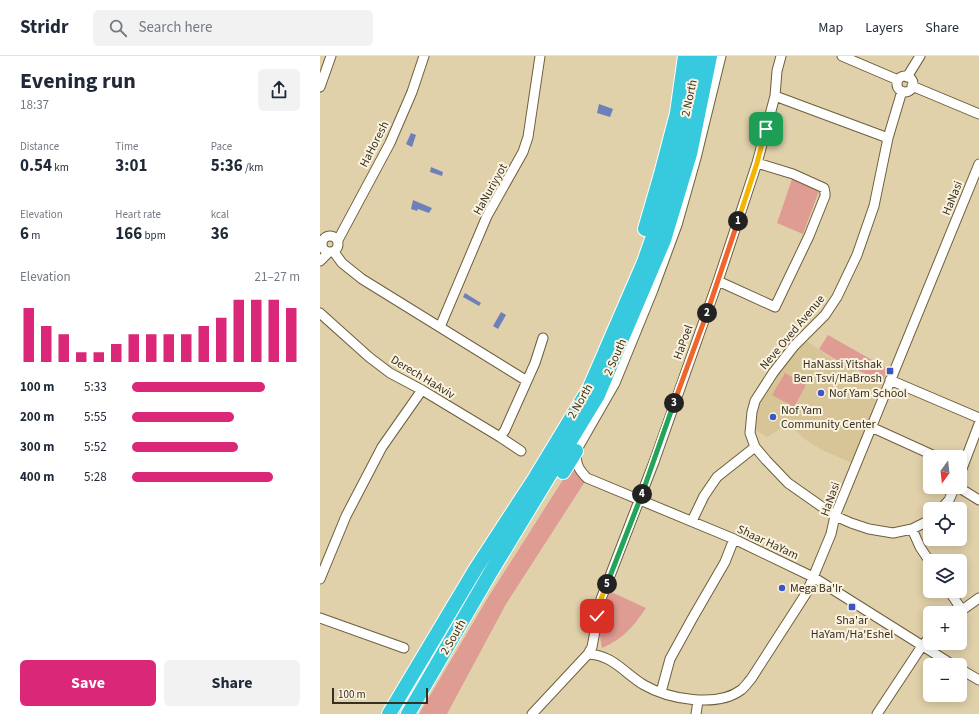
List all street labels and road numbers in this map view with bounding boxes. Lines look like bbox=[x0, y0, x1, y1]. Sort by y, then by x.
street label: 2 North bbox=[677, 78, 702, 118]
street label: HaHoresh bbox=[356, 118, 393, 170]
street label: HaNuriyyot bbox=[469, 160, 512, 218]
street label: HaNasi bbox=[938, 178, 967, 218]
street label: Neve Oved Avenue bbox=[756, 291, 829, 373]
street label: HaPoel bbox=[669, 322, 698, 362]
street label: 2 South bbox=[600, 336, 631, 378]
street label: Derech HaAviv bbox=[387, 352, 458, 404]
street label: 2 North bbox=[564, 381, 597, 422]
street label: HaNasi bbox=[816, 479, 845, 519]
street label: Shaar HaYam bbox=[734, 521, 801, 564]
street label: 2 South bbox=[436, 616, 470, 658]

